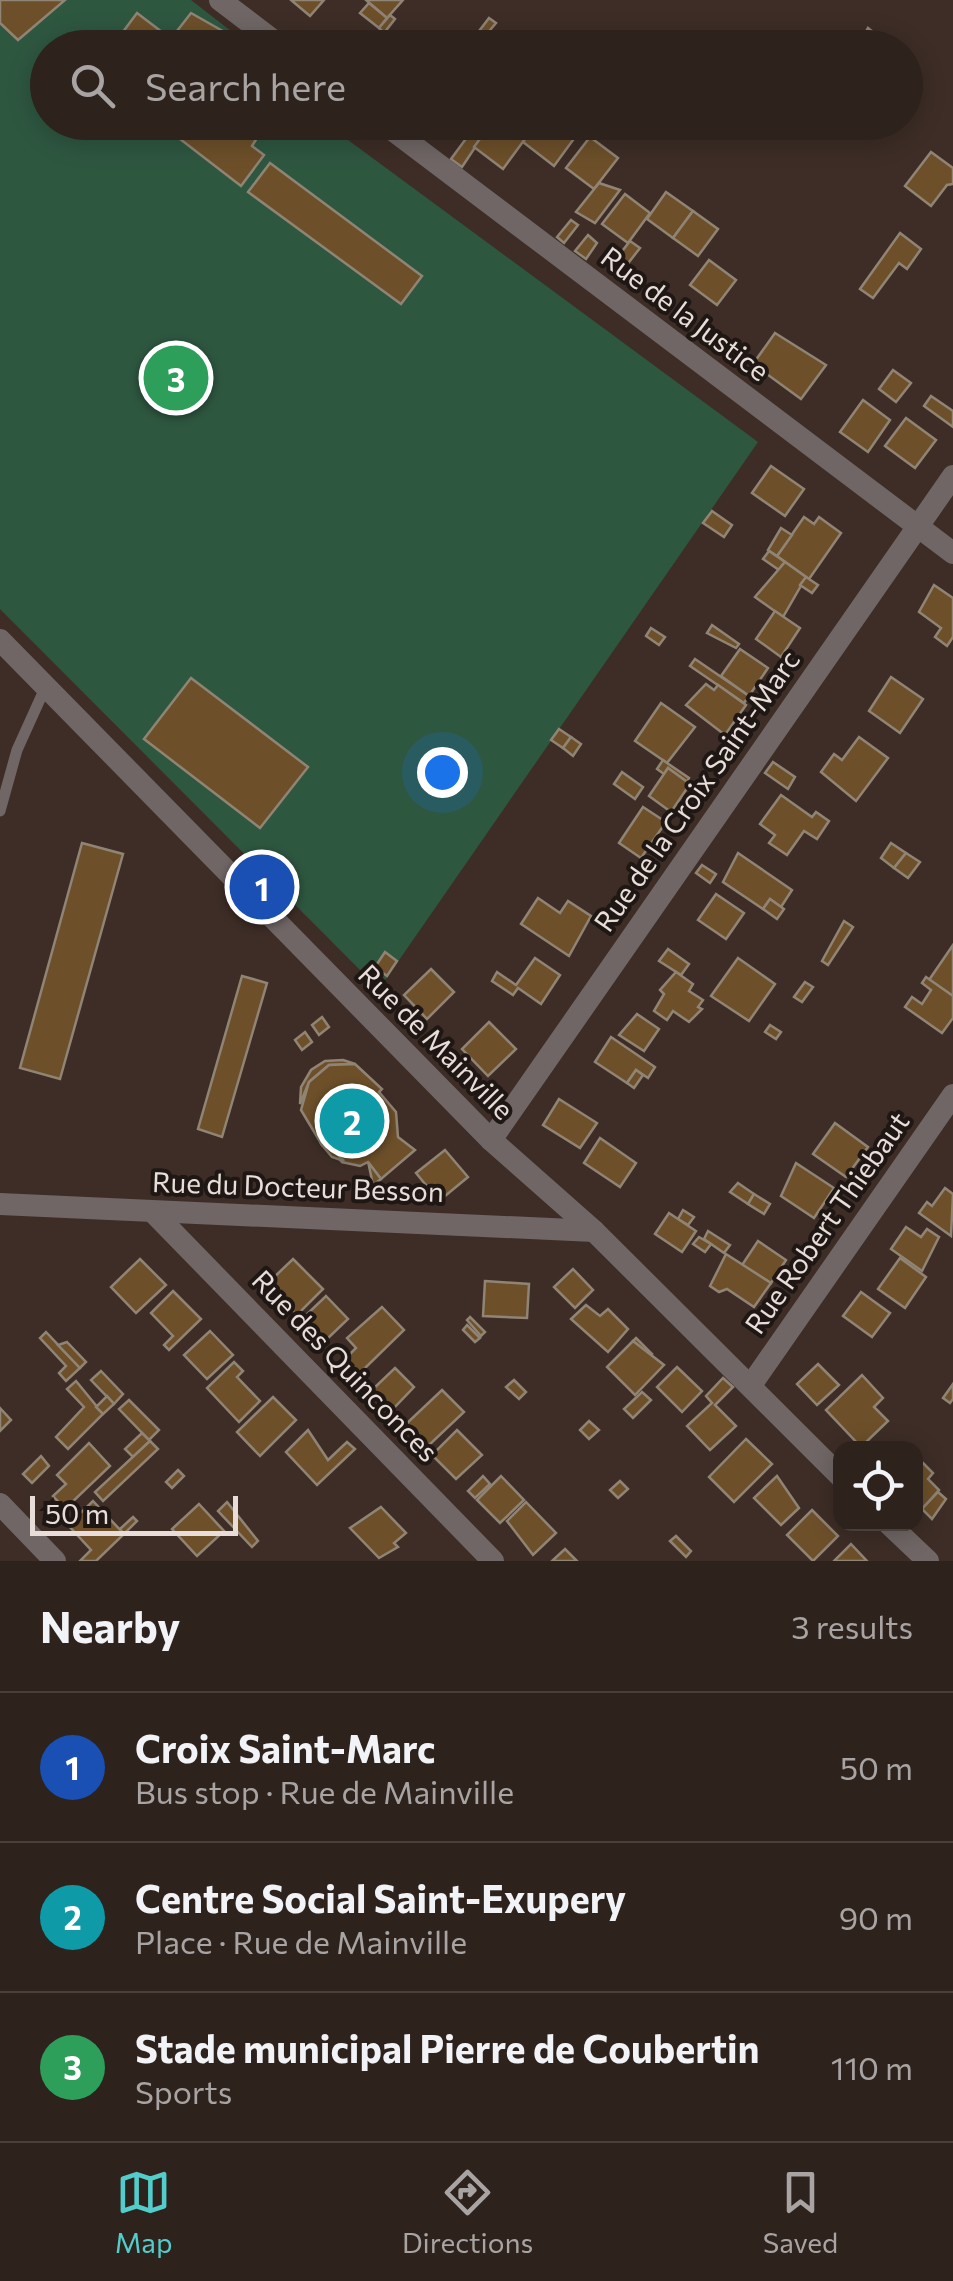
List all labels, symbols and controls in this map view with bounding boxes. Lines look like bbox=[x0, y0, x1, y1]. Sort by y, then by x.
search box bbox=[30, 30, 923, 140]
icon: search bbox=[65, 58, 120, 113]
text: Search here bbox=[145, 62, 346, 109]
street label: Rue de la Justice bbox=[595, 239, 776, 387]
pin: 3 bbox=[144, 340, 208, 416]
street label: Rue de la Croix Saint-Marc bbox=[586, 643, 806, 937]
your location bbox=[417, 747, 468, 798]
pin: 1 bbox=[230, 850, 294, 924]
street label: Rue de Mainville bbox=[352, 957, 521, 1126]
pin: 2 bbox=[320, 1084, 384, 1158]
street label: Rue Robert Thiebaut bbox=[737, 1105, 915, 1340]
street label: Rue du Docteur Besson bbox=[152, 1164, 445, 1208]
street label: Rue des Quinconces bbox=[246, 1262, 446, 1468]
map controls bbox=[833, 1441, 923, 1531]
button: locate bbox=[833, 1441, 923, 1531]
scale bar bbox=[30, 1491, 238, 1536]
text: 50 m bbox=[45, 1496, 109, 1530]
text: Nearby bbox=[40, 1600, 180, 1652]
text: 3 results bbox=[791, 1606, 913, 1646]
text: Croix Saint-Marc bbox=[135, 1724, 435, 1771]
text: 1 bbox=[65, 1747, 80, 1787]
text: 50 m bbox=[840, 1747, 913, 1787]
text: Bus stop · Rue de Mainville bbox=[135, 1771, 514, 1811]
text: Centre Social Saint-Exupery bbox=[135, 1874, 626, 1921]
text: 2 bbox=[63, 1897, 82, 1937]
text: 90 m bbox=[839, 1897, 913, 1937]
text: Place · Rue de Mainville bbox=[135, 1921, 467, 1961]
text: Stade municipal Pierre de Coubertin bbox=[135, 2024, 760, 2071]
text: 3 bbox=[63, 2047, 82, 2087]
text: 110 m bbox=[831, 2047, 913, 2087]
text: Sports bbox=[135, 2071, 232, 2111]
tab: Map bbox=[115, 2165, 172, 2259]
tab: Directions bbox=[402, 2165, 533, 2259]
tab: Saved bbox=[763, 2165, 838, 2259]

